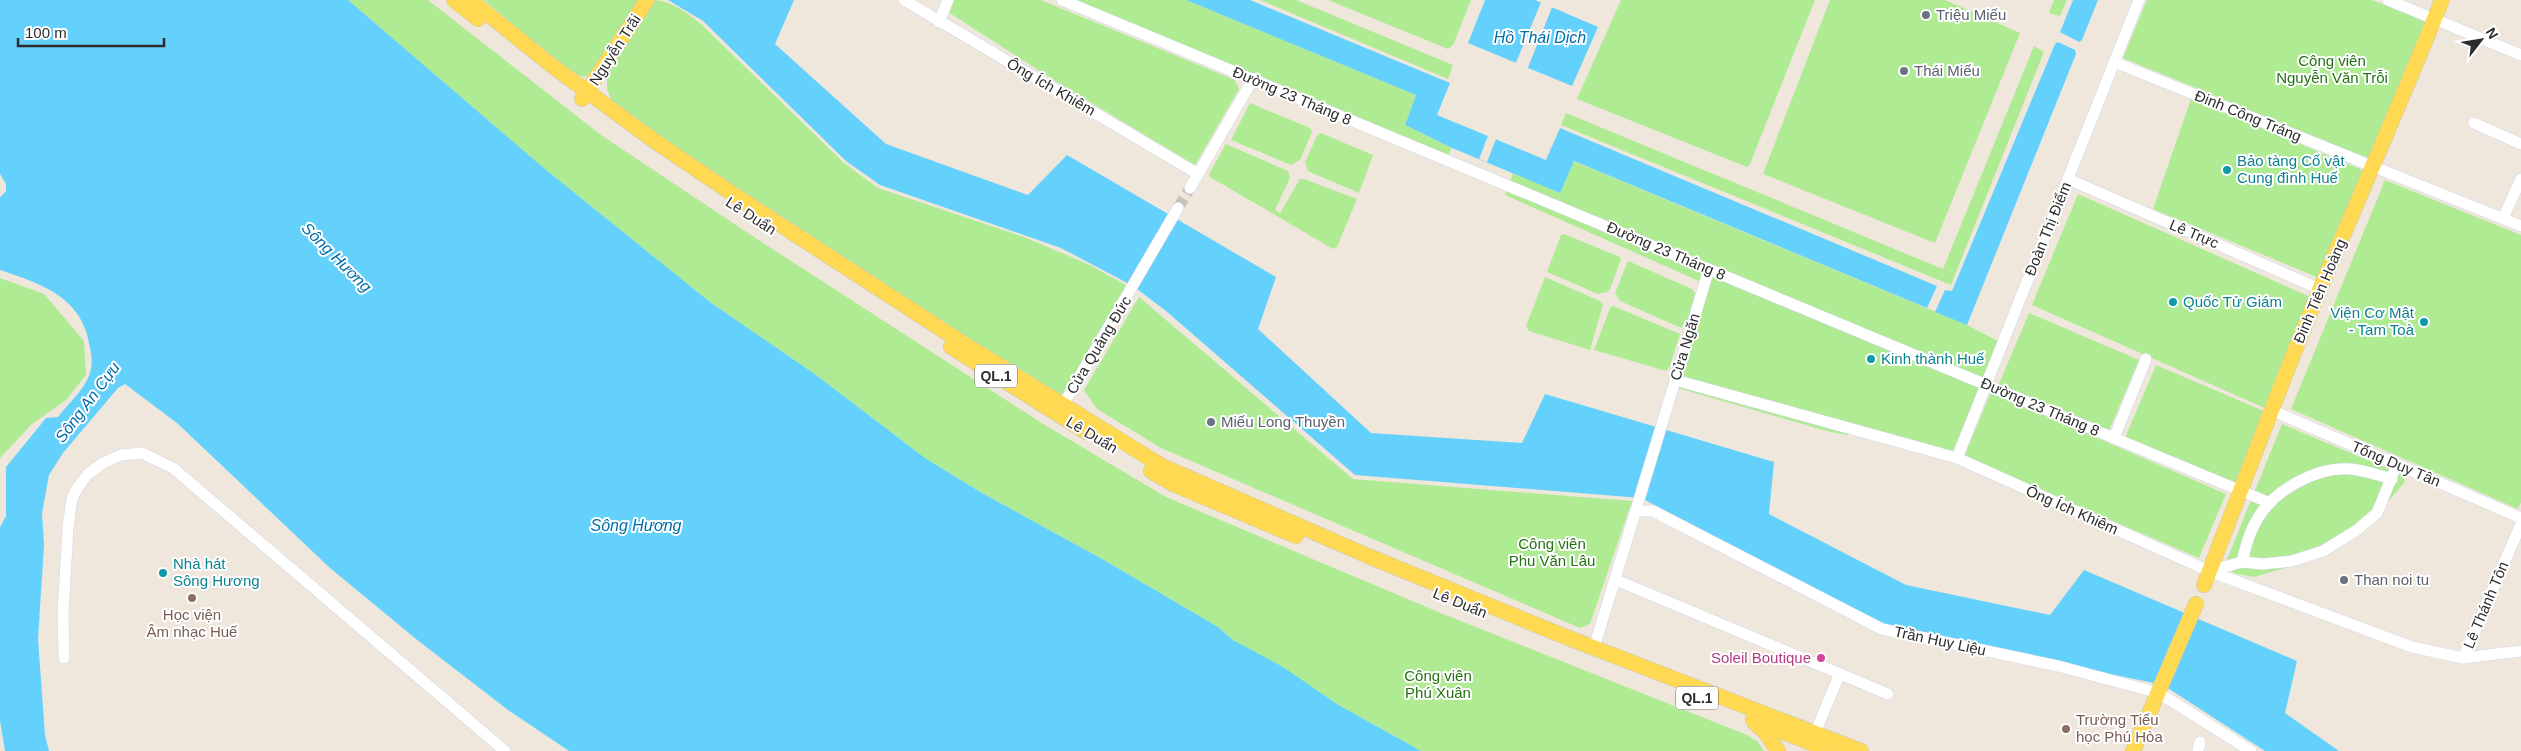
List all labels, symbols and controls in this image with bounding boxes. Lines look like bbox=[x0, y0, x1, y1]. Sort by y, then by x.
place label: Triệu Miếu bbox=[1936, 6, 2006, 23]
marker: Triệu Miếu bbox=[1920, 9, 1932, 21]
street label: Nguyễn Trãi bbox=[585, 11, 644, 88]
scale bar bbox=[18, 15, 164, 47]
north arrow bbox=[2456, 15, 2506, 65]
text: 100 m bbox=[25, 24, 67, 41]
text: N bbox=[2483, 25, 2502, 42]
water label: Hồ Thái Dịch bbox=[1494, 29, 1586, 46]
park label: Công viên Nguyễn Văn Trỗi bbox=[2276, 52, 2388, 86]
street label: Ông Ích Khiêm bbox=[1004, 54, 1098, 119]
place label: Thái Miếu bbox=[1914, 62, 1980, 79]
street label: Đường 23 Tháng 8 bbox=[1230, 63, 1354, 128]
marker: Thái Miếu bbox=[1898, 65, 1910, 77]
street label: Đinh Công Tráng bbox=[2192, 86, 2304, 145]
place label: Bảo tàng Cổ vật Cung đình Huế bbox=[2237, 152, 2345, 186]
marker: Bảo tàng Cổ vật Cung đình Huế bbox=[2221, 164, 2233, 176]
street label: Đoàn Thị Điểm bbox=[2021, 179, 2074, 278]
street label: Lê Duẩn bbox=[723, 193, 780, 238]
street label: Lê Trực bbox=[2167, 216, 2222, 252]
street label: Đường 23 Tháng 8 bbox=[1604, 218, 1728, 283]
water label: Sông Hương bbox=[298, 219, 375, 296]
street label: Đinh Tiên Hoàng bbox=[2290, 236, 2349, 346]
street label: Cửa Quảng Đức bbox=[1063, 292, 1135, 397]
place label: Quốc Tử Giám bbox=[2183, 293, 2282, 310]
marker: Quốc Tử Giám bbox=[2167, 296, 2179, 308]
place label: Viện Cơ Mật - Tam Toà bbox=[2330, 304, 2415, 338]
street label: Cửa Ngăn bbox=[1666, 311, 1703, 382]
marker: Viện Cơ Mật - Tam Toà bbox=[2418, 316, 2430, 328]
place label: Kinh thành Huế bbox=[1881, 350, 1985, 367]
marker: Kinh thành Huế bbox=[1865, 353, 1877, 365]
water label: Sông An Cựu bbox=[52, 359, 123, 446]
road number: QL.1 bbox=[975, 364, 1017, 388]
street label: Đường 23 Tháng 8 bbox=[1978, 374, 2102, 439]
street label: Lê Duẩn bbox=[1064, 413, 1121, 456]
place label: Miếu Long Thuyền bbox=[1221, 413, 1345, 430]
marker: Miếu Long Thuyền bbox=[1205, 416, 1217, 428]
street label: Tống Duy Tân bbox=[2349, 437, 2443, 490]
street label: Ông Ích Khiêm bbox=[2023, 482, 2121, 537]
water label: Sông Hương bbox=[591, 517, 682, 534]
park label: Công viên Phu Văn Lâu bbox=[1509, 535, 1595, 569]
place label: Nhà hát Sông Hương bbox=[173, 555, 260, 589]
street label: Lê Thánh Tôn bbox=[2460, 559, 2512, 651]
marker: Nhà hát Sông Hương bbox=[157, 567, 169, 579]
place label: Than noi tu bbox=[2354, 571, 2429, 588]
marker: Than noi tu bbox=[2338, 574, 2350, 586]
street label: Lê Duẩn bbox=[1431, 584, 1490, 621]
marker: Học viện Âm nhạc Huế bbox=[186, 592, 198, 604]
place label: Học viện Âm nhạc Huế bbox=[147, 606, 238, 640]
street label: Trần Huy Liệu bbox=[1893, 622, 1988, 659]
place label: Soleil Boutique bbox=[1711, 649, 1811, 666]
marker: Soleil Boutique bbox=[1815, 652, 1827, 664]
park label: Công viên Phú Xuân bbox=[1404, 667, 1472, 701]
road number: QL.1 bbox=[1676, 686, 1718, 710]
place label: Trường Tiểu học Phú Hòa bbox=[2076, 711, 2163, 745]
marker: Trường Tiểu học Phú Hòa bbox=[2060, 723, 2072, 735]

